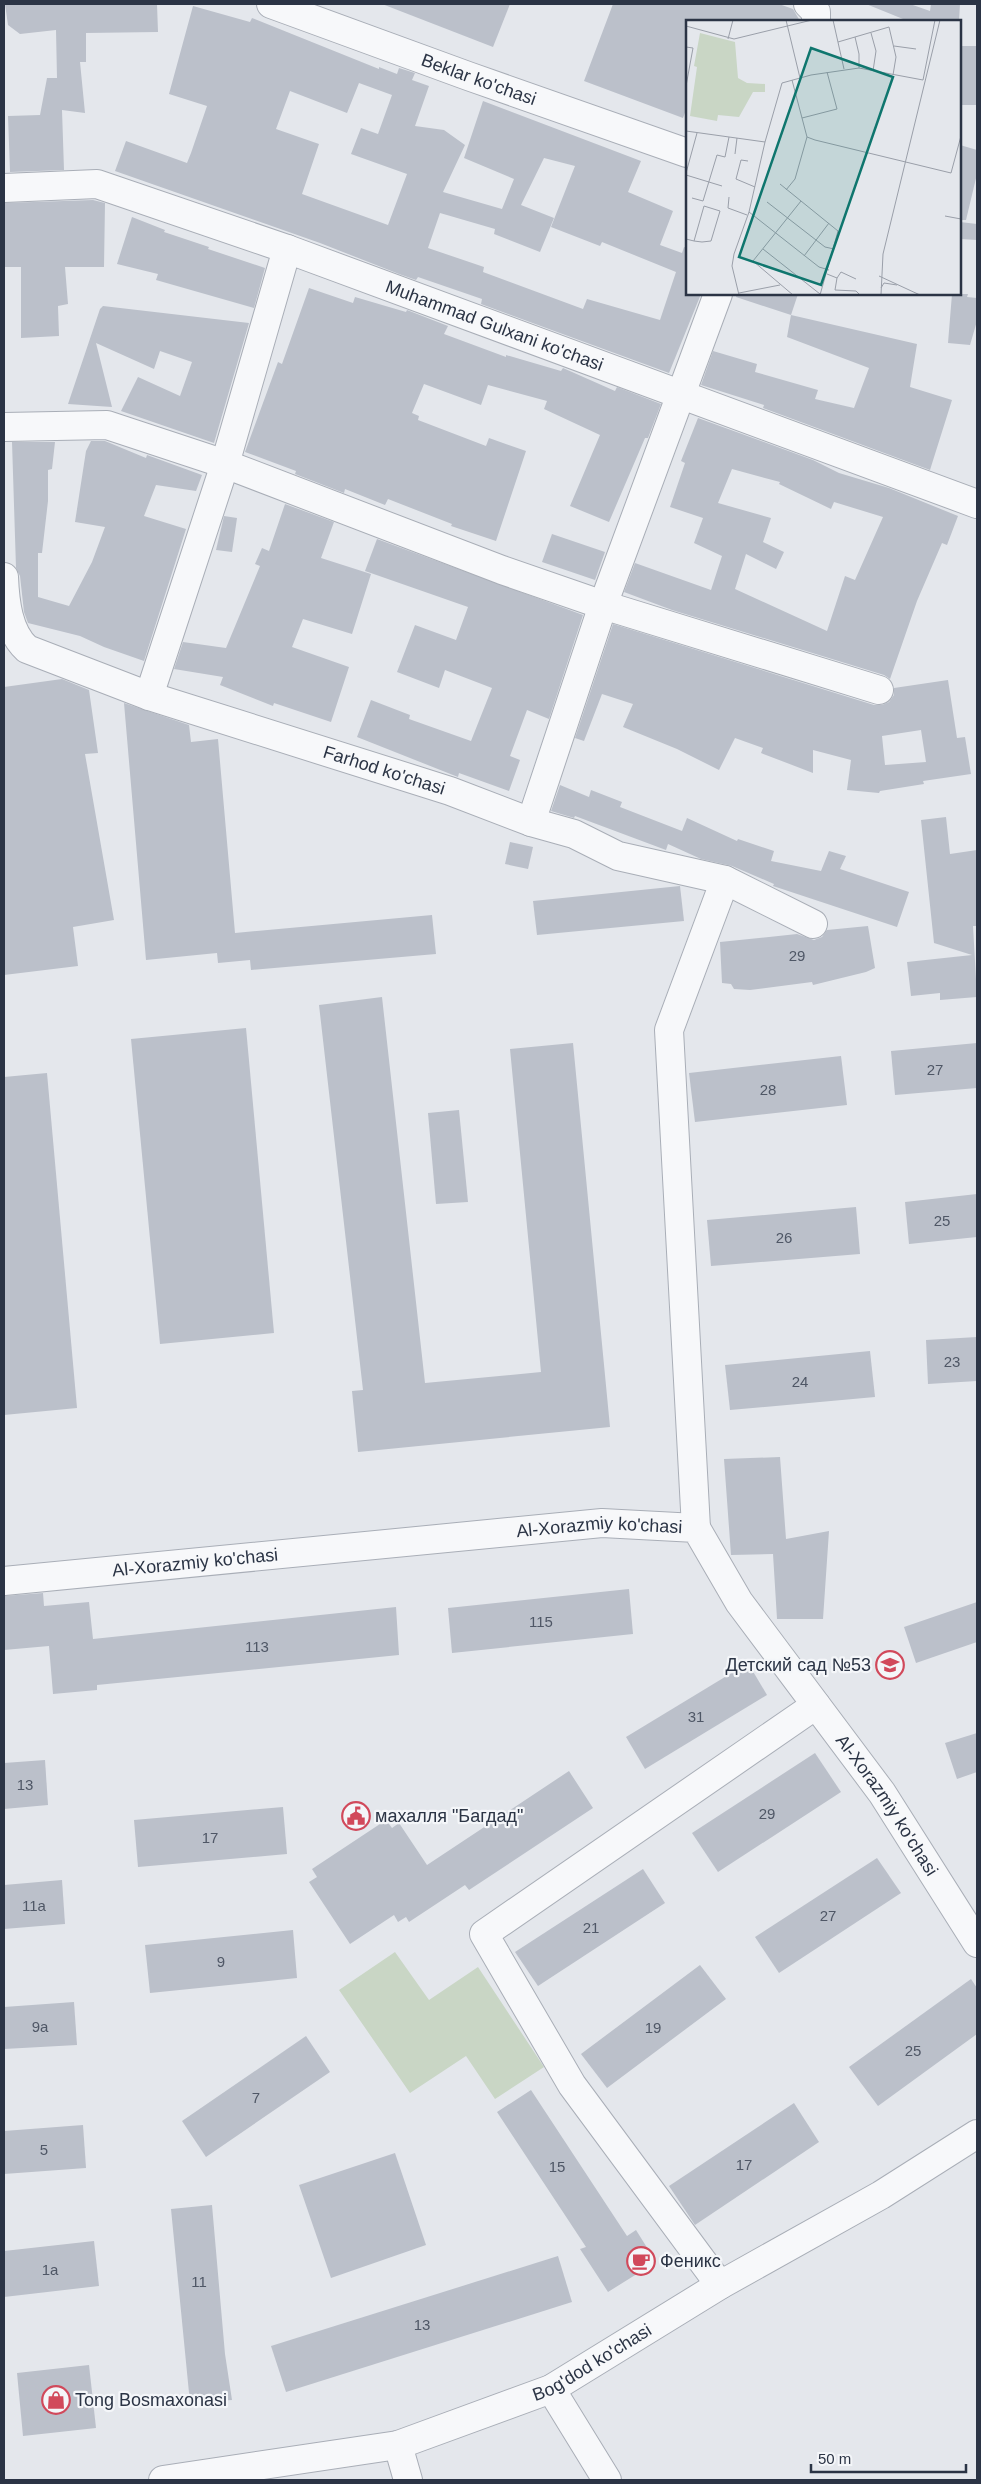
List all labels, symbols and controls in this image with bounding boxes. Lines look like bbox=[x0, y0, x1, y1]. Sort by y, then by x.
inset map bbox=[686, 20, 961, 295]
street label: Beklar ko'chasi bbox=[419, 50, 539, 109]
street label: Muhammad Gulxani ko'chasi bbox=[383, 276, 606, 375]
street label: Farhod ko'chasi bbox=[321, 742, 448, 799]
house number: 29 bbox=[789, 947, 805, 964]
house number: 27 bbox=[927, 1061, 943, 1078]
house number: 28 bbox=[760, 1081, 776, 1098]
house number: 25 bbox=[934, 1212, 950, 1229]
house number: 26 bbox=[776, 1229, 792, 1246]
house number: 23 bbox=[944, 1353, 960, 1370]
house number: 24 bbox=[792, 1373, 808, 1390]
street label: Al-Xorazmiy ko'chasi bbox=[515, 1513, 683, 1541]
street label: Al-Xorazmiy ko'chasi bbox=[111, 1544, 279, 1580]
house number: 115 bbox=[529, 1613, 553, 1630]
house number: 113 bbox=[245, 1638, 269, 1655]
school or university icon: Детский сад №53 bbox=[875, 1650, 905, 1680]
place label: Детский сад №53 bbox=[726, 1655, 871, 1675]
house number: 31 bbox=[688, 1708, 704, 1725]
street label: Al-Xorazmiy ko'chasi bbox=[832, 1731, 942, 1880]
house number: 13 bbox=[17, 1776, 33, 1793]
public building icon: махалля "Багдад" bbox=[341, 1801, 371, 1831]
house number: 29 bbox=[759, 1805, 775, 1822]
place label: махалля "Багдад" bbox=[375, 1806, 523, 1826]
house number: 17 bbox=[202, 1829, 218, 1846]
house number: 11a bbox=[22, 1897, 47, 1914]
house number: 27 bbox=[820, 1907, 836, 1924]
house number: 21 bbox=[583, 1919, 599, 1936]
house number: 9 bbox=[217, 1953, 225, 1970]
house number: 9a bbox=[32, 2018, 49, 2035]
house number: 19 bbox=[645, 2019, 661, 2036]
house number: 25 bbox=[905, 2042, 921, 2059]
house number: 7 bbox=[252, 2089, 260, 2106]
house number: 5 bbox=[40, 2141, 48, 2158]
house number: 17 bbox=[736, 2156, 752, 2173]
house number: 15 bbox=[549, 2158, 565, 2175]
cafe icon: Феникс bbox=[626, 2246, 656, 2276]
place label: Феникс bbox=[660, 2251, 721, 2271]
house number: 1a bbox=[42, 2261, 59, 2278]
house number: 11 bbox=[191, 2273, 207, 2290]
house number: 13 bbox=[414, 2316, 430, 2333]
street label: Bog'dod ko'chasi bbox=[530, 2320, 655, 2405]
shop icon: Tong Bosmaxonasi bbox=[41, 2385, 71, 2415]
place label: Tong Bosmaxonasi bbox=[75, 2390, 227, 2410]
scale bar bbox=[811, 2442, 966, 2474]
text: 50 m bbox=[818, 2450, 851, 2467]

